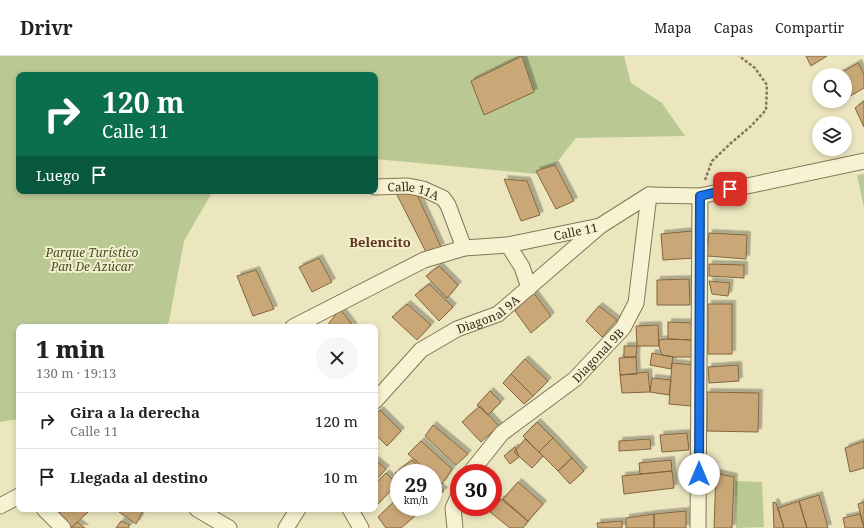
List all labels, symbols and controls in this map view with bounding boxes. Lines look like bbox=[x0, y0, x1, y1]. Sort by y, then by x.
text: Drivr bbox=[20, 15, 73, 41]
text: Mapa bbox=[654, 18, 692, 37]
text: Capas bbox=[714, 18, 753, 37]
text: Compartir bbox=[775, 18, 844, 37]
map controls bbox=[812, 68, 852, 156]
button: search bbox=[812, 68, 852, 108]
text: 120 m bbox=[102, 83, 184, 121]
icon: right bbox=[36, 88, 88, 140]
button: layers bbox=[812, 116, 852, 156]
text: Calle 11 bbox=[102, 119, 169, 143]
icon: arrive bbox=[88, 164, 110, 186]
text: Luego bbox=[36, 165, 80, 185]
pin bbox=[713, 172, 747, 206]
street label: Calle 11A bbox=[387, 177, 443, 204]
icon: arrive bbox=[719, 178, 741, 200]
street label: Calle 11 bbox=[552, 218, 599, 244]
district label: Belencito bbox=[349, 233, 411, 251]
park label: Parque Turístico Pan De Azúcar bbox=[45, 244, 139, 275]
street label: Diagonal 9A bbox=[454, 290, 523, 337]
street label: Diagonal 9B bbox=[568, 324, 627, 386]
text: 1 min bbox=[36, 332, 105, 365]
button: close bbox=[316, 337, 358, 379]
text: 130 m · 19:13 bbox=[36, 364, 116, 382]
text: Gira a la derecha bbox=[70, 402, 200, 422]
icon: right bbox=[36, 410, 58, 432]
text: 120 m bbox=[315, 411, 358, 431]
text: Calle 11 bbox=[70, 422, 118, 440]
position arrow bbox=[678, 453, 720, 495]
speed limit sign: 30 bbox=[450, 464, 502, 516]
icon: arrive bbox=[36, 466, 58, 488]
text: Llegada al destino bbox=[70, 467, 208, 487]
text: 10 m bbox=[323, 467, 358, 487]
text: 29 bbox=[405, 471, 427, 498]
text: km/h bbox=[404, 493, 428, 507]

